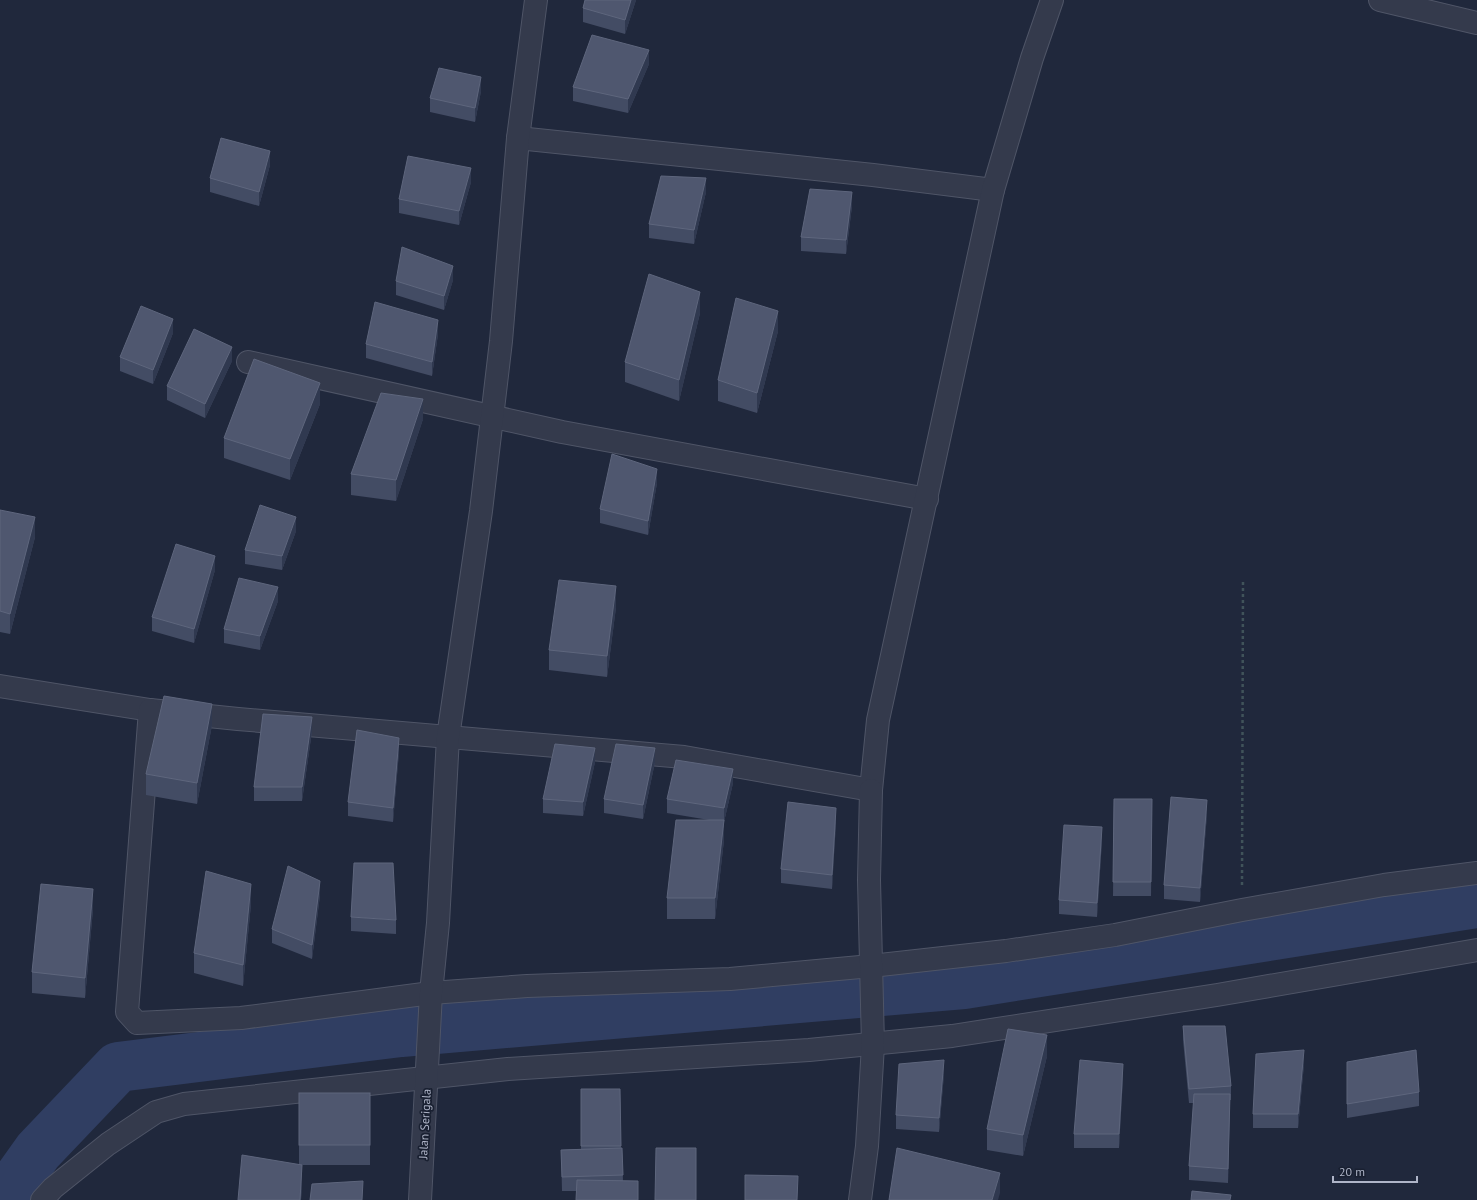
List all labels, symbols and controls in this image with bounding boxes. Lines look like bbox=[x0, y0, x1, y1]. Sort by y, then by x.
street label: Jalan Serigala bbox=[415, 1088, 434, 1160]
scale bar bbox=[1333, 1158, 1417, 1184]
text: 20 m bbox=[1339, 1164, 1365, 1179]

